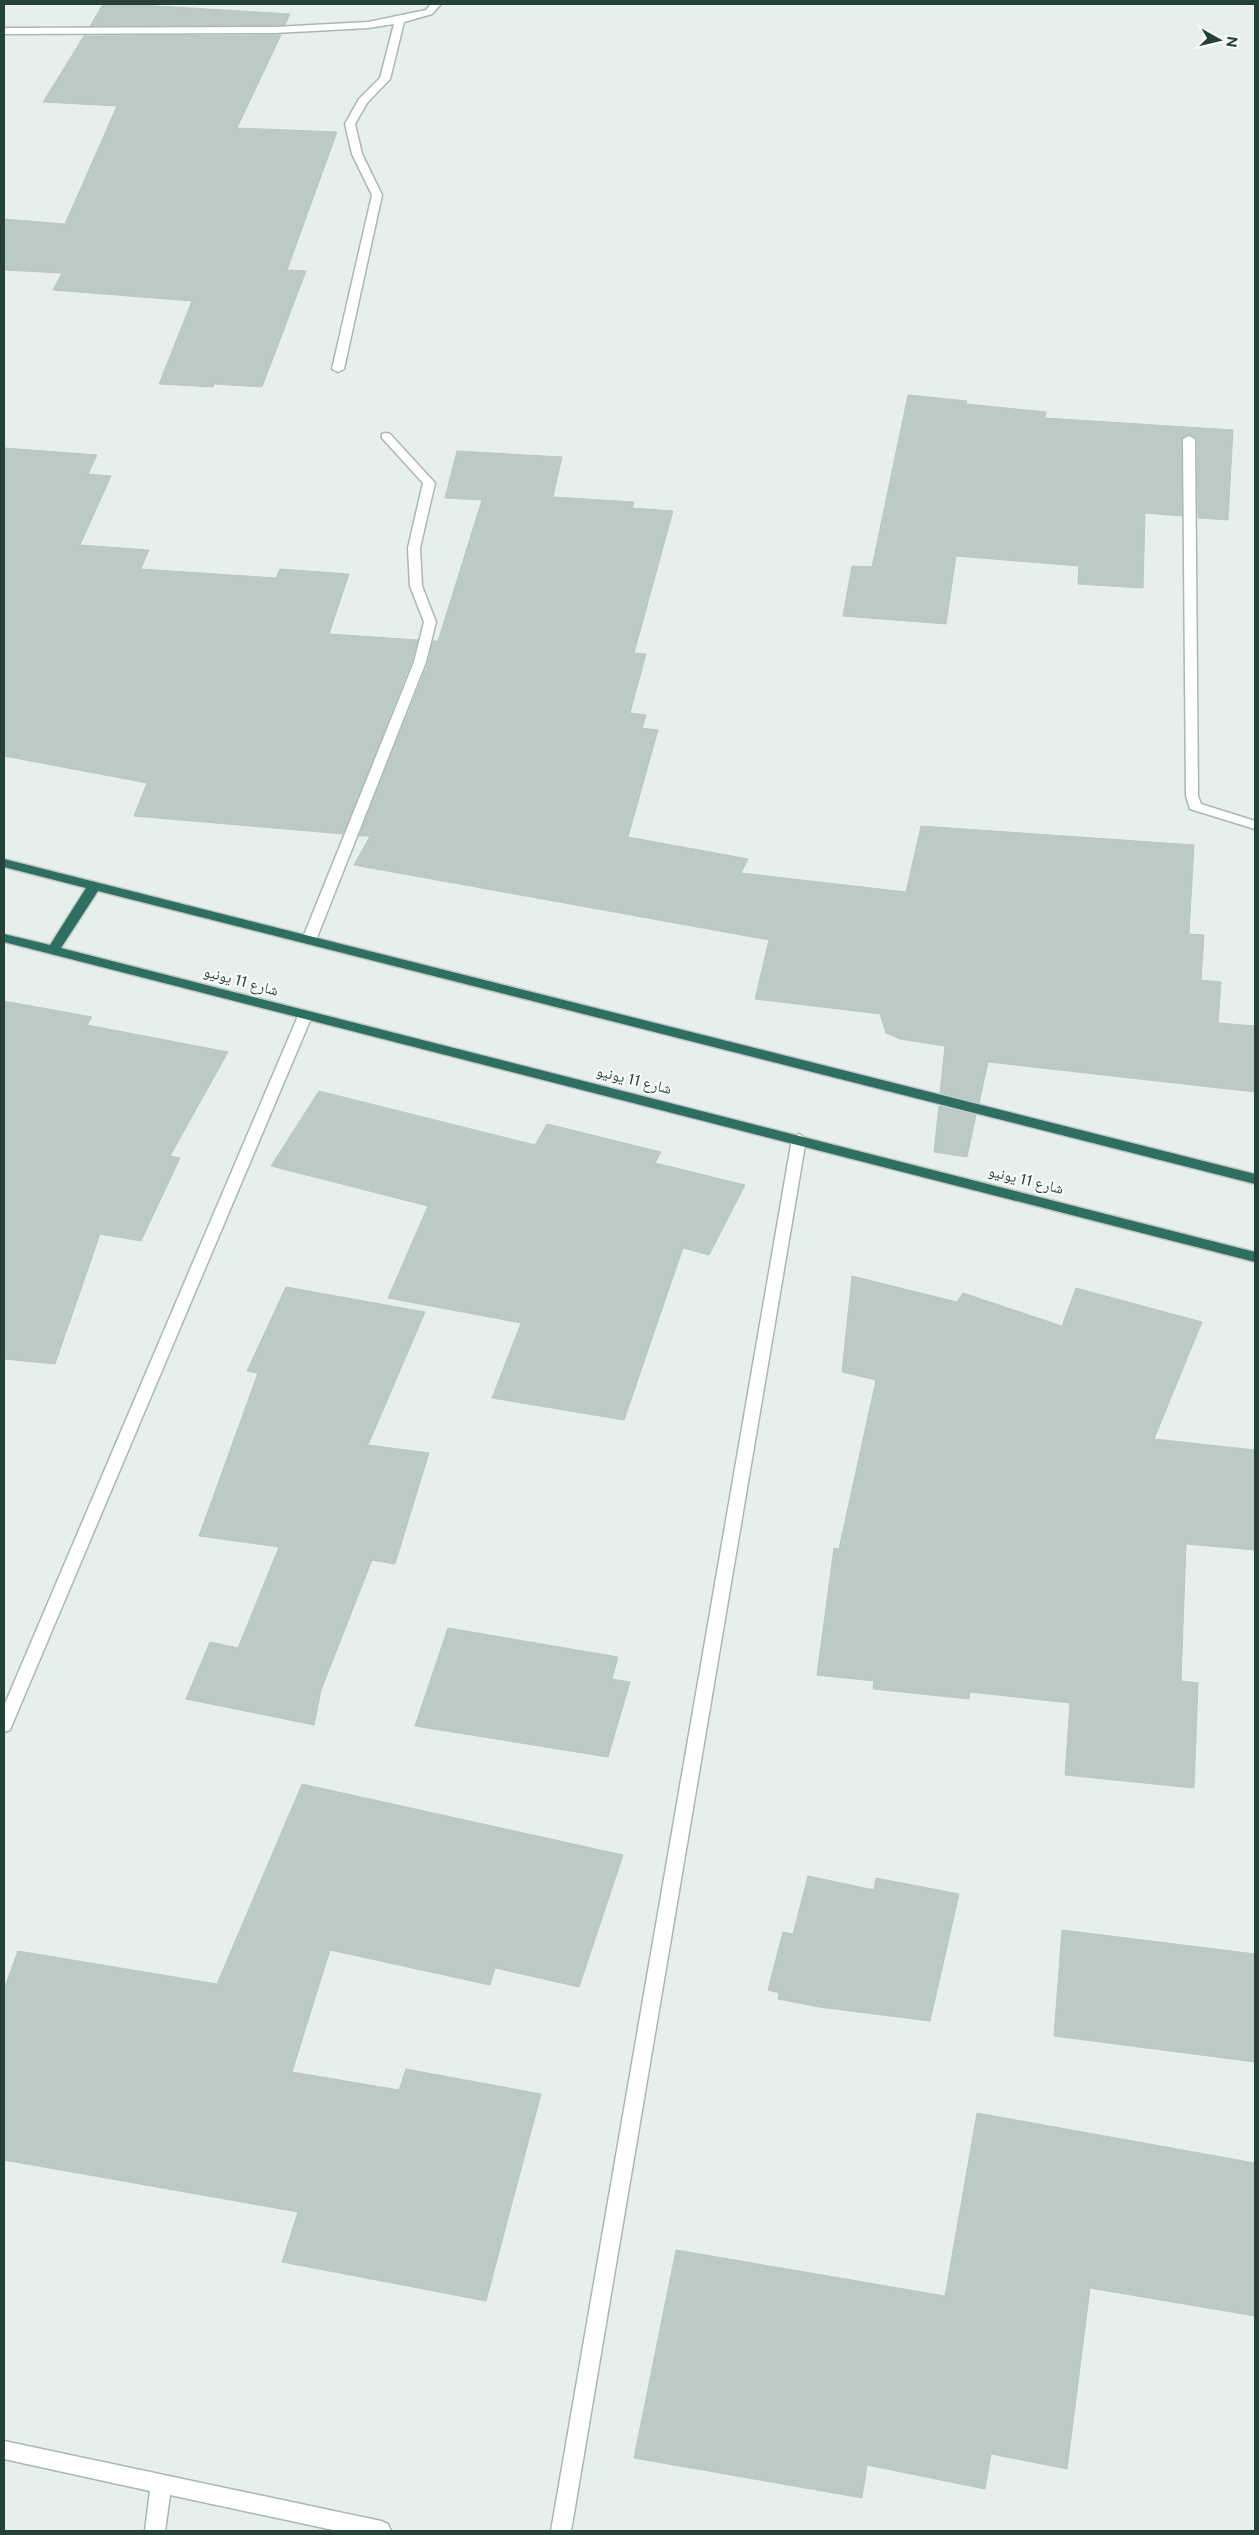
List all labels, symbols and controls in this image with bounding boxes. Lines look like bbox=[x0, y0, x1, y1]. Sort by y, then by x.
north arrow bbox=[1194, 15, 1244, 65]
text: N bbox=[1223, 35, 1241, 48]
street label: شارع 11 يونيو bbox=[201, 962, 281, 1001]
street label: شارع 11 يونيو bbox=[594, 1062, 674, 1099]
street label: شارع 11 يونيو bbox=[986, 1162, 1066, 1199]

